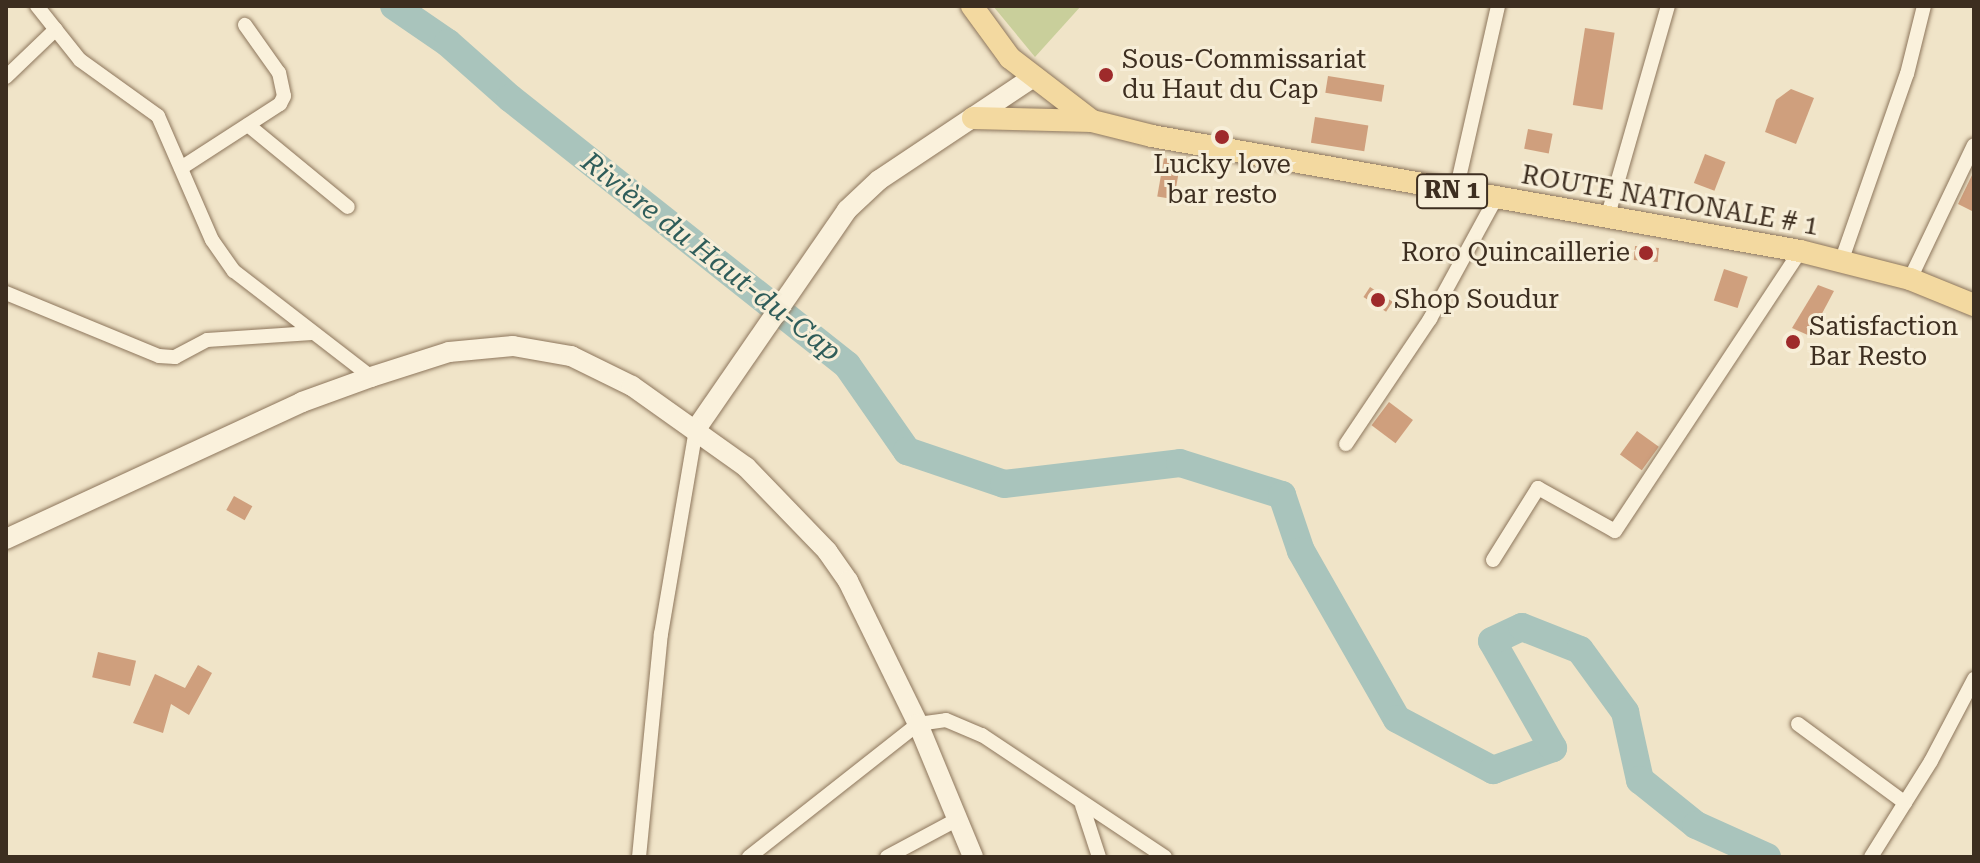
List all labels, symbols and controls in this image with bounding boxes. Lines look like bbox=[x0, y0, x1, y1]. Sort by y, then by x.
place label: Sous-Commissariat du Haut du Cap bbox=[1122, 44, 1366, 106]
marker: Sous-Commissariat du Haut du Cap bbox=[1097, 66, 1115, 84]
marker: Lucky love bar resto bbox=[1213, 128, 1231, 146]
water label: Rivière du Haut-du-Cap bbox=[575, 145, 847, 369]
place label: Lucky love bar resto bbox=[1153, 149, 1291, 210]
street label: ROUTE NATIONALE # 1 bbox=[1519, 159, 1821, 243]
road number: RN 1 bbox=[1416, 171, 1488, 211]
place label: Roro Quincaillerie bbox=[1401, 237, 1630, 269]
marker: Roro Quincaillerie bbox=[1637, 244, 1655, 262]
place label: Shop Soudur bbox=[1394, 284, 1559, 316]
marker: Shop Soudur bbox=[1369, 291, 1387, 309]
place label: Satisfaction Bar Resto bbox=[1809, 311, 1958, 372]
marker: Satisfaction Bar Resto bbox=[1784, 333, 1802, 351]

